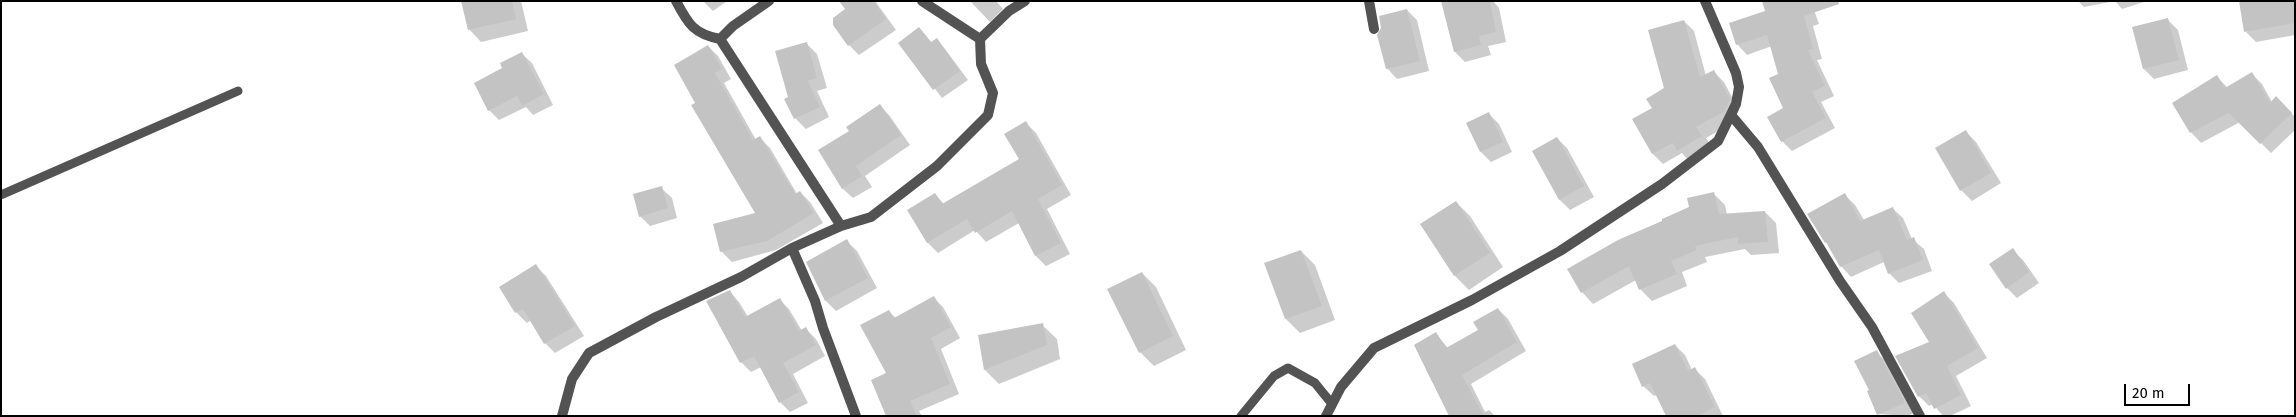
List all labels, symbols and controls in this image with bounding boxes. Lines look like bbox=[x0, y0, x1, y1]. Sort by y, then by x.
scale bar bbox=[2126, 374, 2192, 406]
text: 20 m bbox=[2132, 384, 2165, 402]

